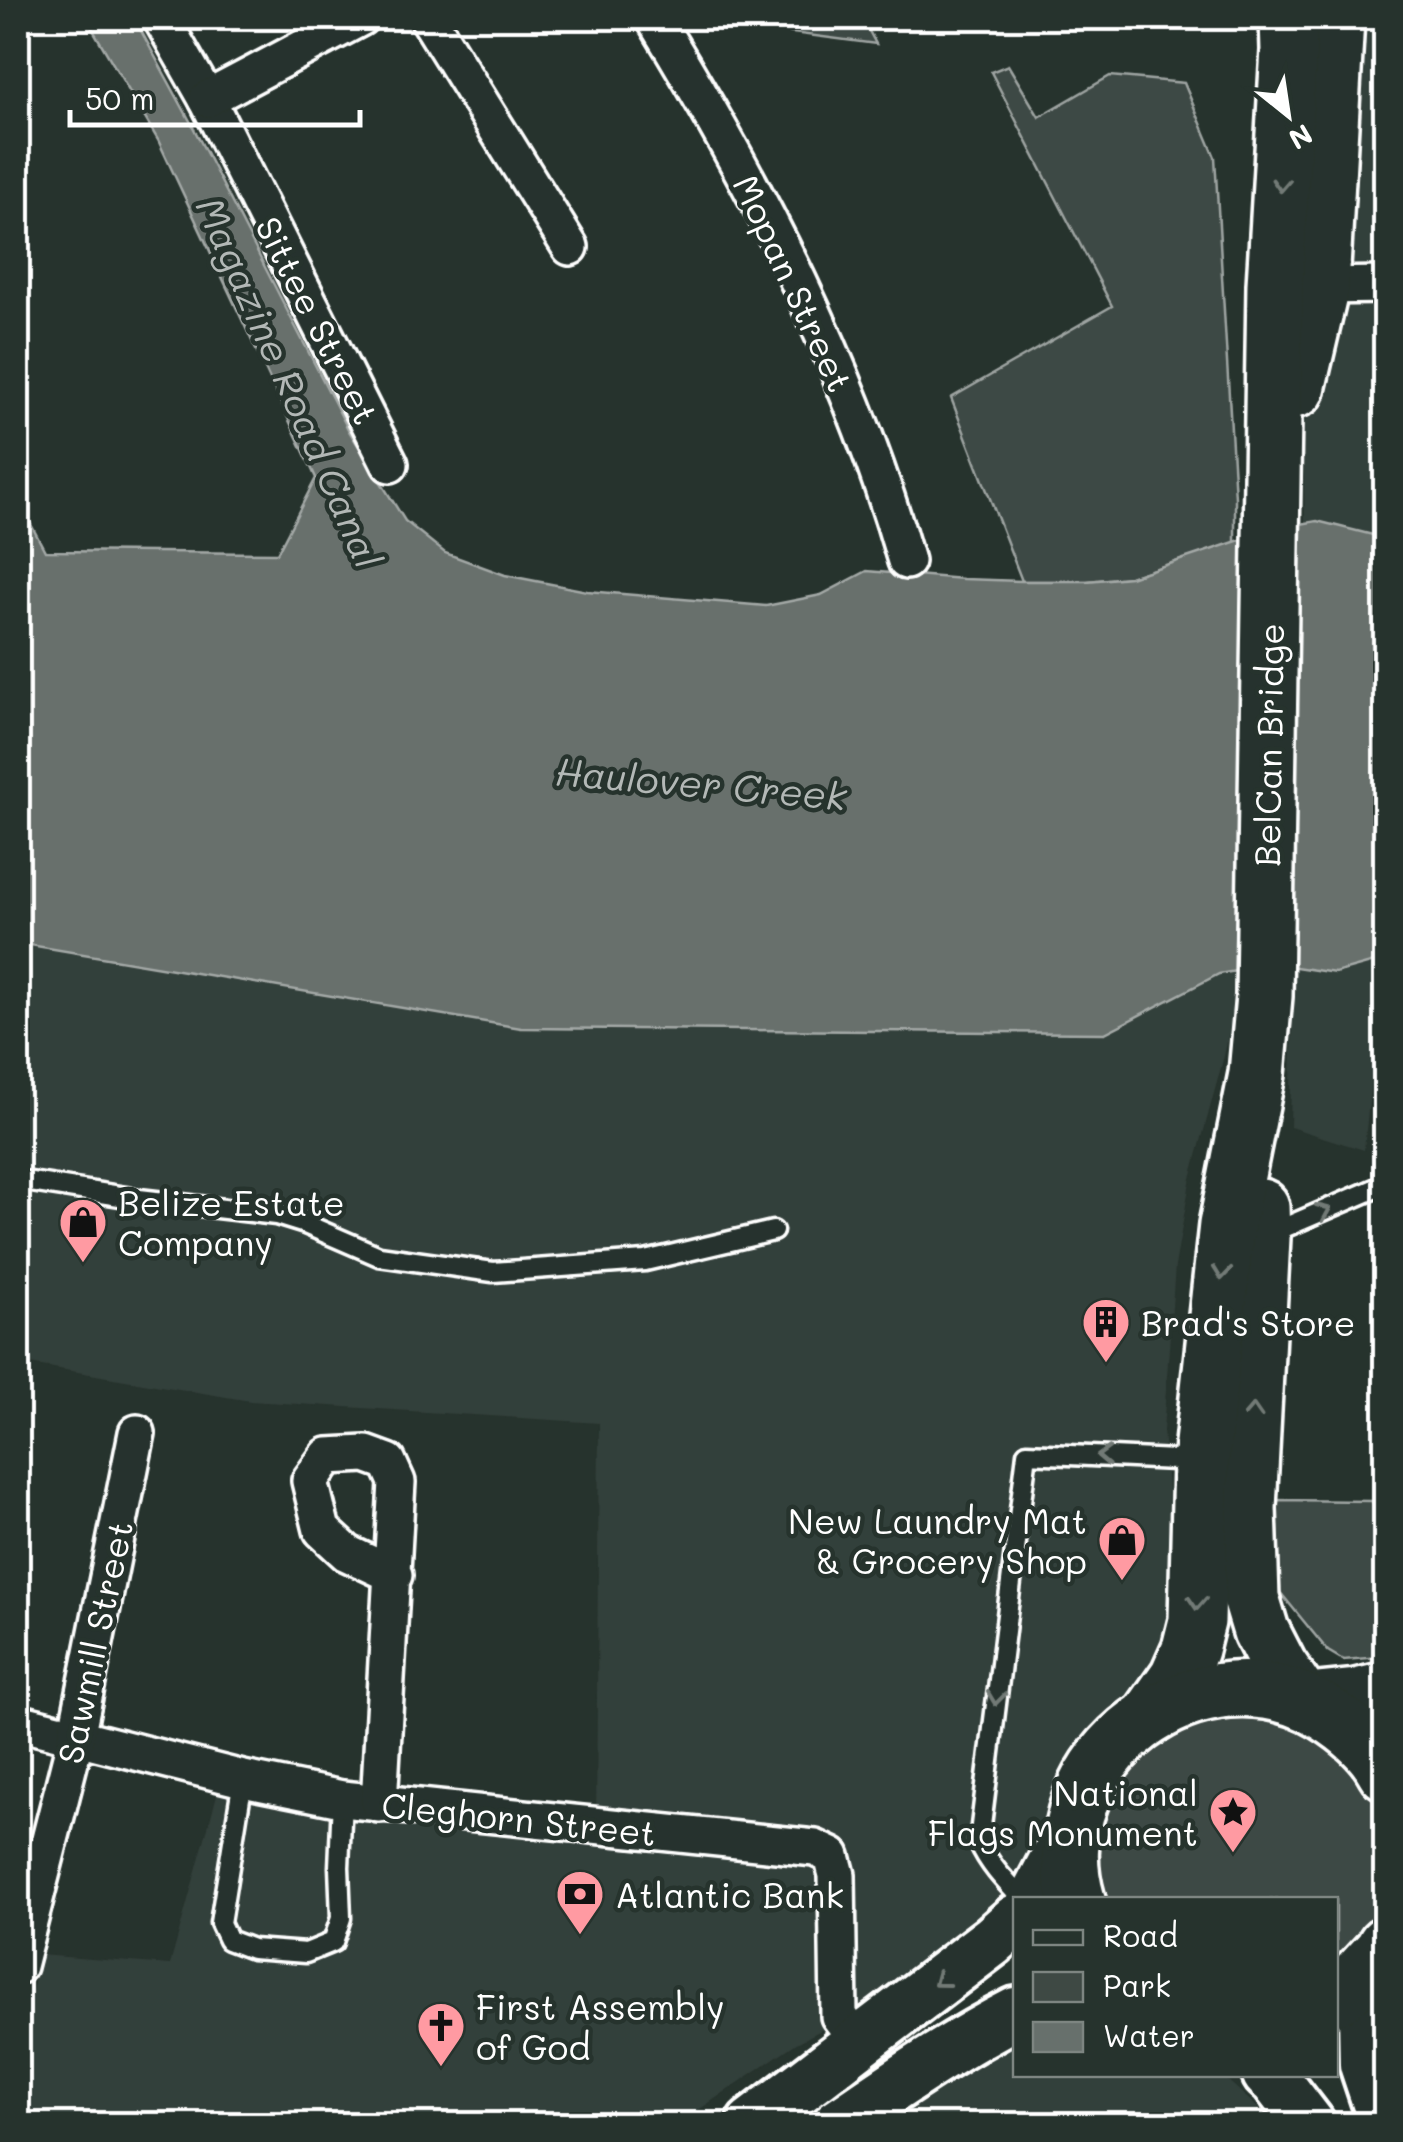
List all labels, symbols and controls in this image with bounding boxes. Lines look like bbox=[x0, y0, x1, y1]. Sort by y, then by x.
scale bar bbox=[70, 65, 360, 127]
north arrow bbox=[1238, 65, 1338, 165]
text: 50 m bbox=[85, 78, 155, 118]
text: N bbox=[1283, 117, 1319, 158]
street label: Mopan Street bbox=[724, 167, 864, 399]
one-way arrow bbox=[1271, 177, 1292, 193]
water label: Magazine Road Canal bbox=[185, 189, 395, 576]
street label: Sittee Street bbox=[246, 208, 390, 432]
street label: BelCan Bridge bbox=[1243, 623, 1293, 867]
water label: Haulover Creek bbox=[553, 745, 849, 821]
place label: Belize Estate Company bbox=[118, 1179, 345, 1265]
shop icon: Belize Estate Company bbox=[57, 1196, 109, 1264]
one-way arrow bbox=[1314, 1203, 1332, 1223]
one-way arrow bbox=[1212, 1266, 1233, 1282]
building icon: Brad's Store bbox=[1080, 1296, 1132, 1364]
place label: Brad's Store bbox=[1141, 1299, 1355, 1345]
one-way arrow bbox=[1242, 1402, 1263, 1418]
one-way arrow bbox=[1096, 1445, 1112, 1466]
place label: New Laundry Mat & Grocery Shop bbox=[788, 1497, 1087, 1583]
shop icon: New Laundry Mat & Grocery Shop bbox=[1096, 1514, 1148, 1582]
street label: Sawmill Street bbox=[46, 1516, 142, 1768]
one-way arrow bbox=[1187, 1596, 1208, 1612]
one-way arrow bbox=[986, 1691, 1007, 1707]
place label: National Flags Monument bbox=[928, 1769, 1198, 1855]
street label: Cleghorn Street bbox=[379, 1781, 659, 1855]
place icon: National Flags Monument bbox=[1207, 1786, 1259, 1854]
bank icon: Atlantic Bank bbox=[554, 1868, 606, 1936]
place label: Atlantic Bank bbox=[615, 1871, 844, 1917]
legend bbox=[1013, 1897, 1338, 2077]
text: Road bbox=[1103, 1915, 1178, 1955]
text: Park bbox=[1103, 1965, 1171, 2005]
one-way arrow bbox=[933, 1969, 951, 1986]
place label: First Assembly of God bbox=[476, 1983, 725, 2069]
church icon: First Assembly of God bbox=[415, 2000, 467, 2068]
text: Water bbox=[1103, 2015, 1195, 2055]

